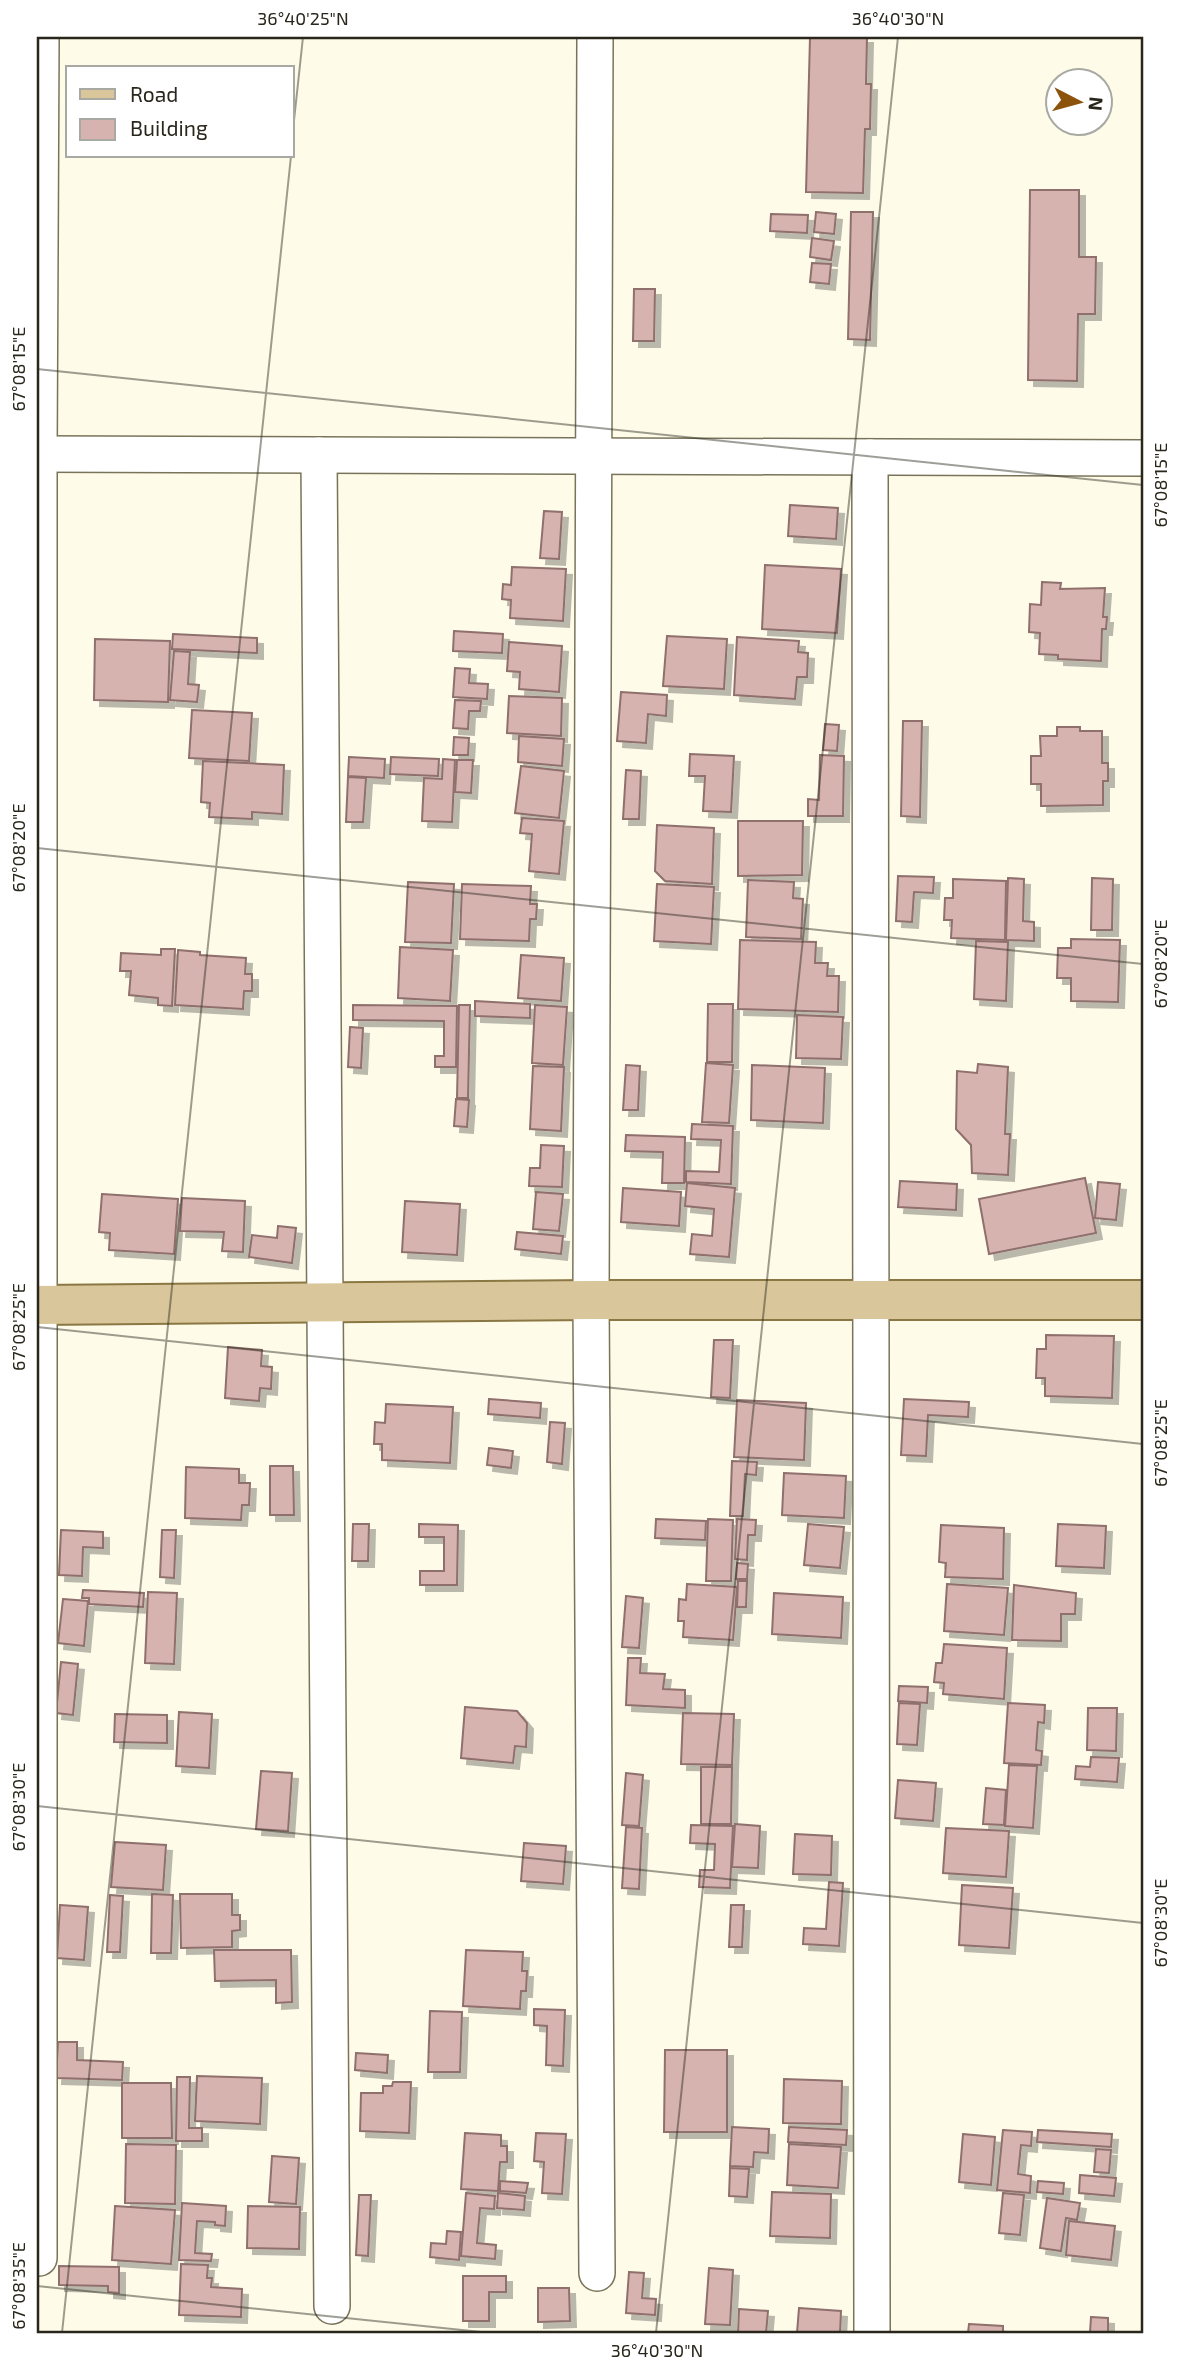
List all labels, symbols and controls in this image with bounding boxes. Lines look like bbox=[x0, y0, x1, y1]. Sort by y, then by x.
text: 36°40'25"N bbox=[257, 7, 349, 29]
text: 36°40'30"N bbox=[852, 7, 944, 29]
legend bbox=[66, 66, 294, 158]
north arrow bbox=[1044, 66, 1114, 136]
text: Road bbox=[130, 81, 178, 106]
text: N bbox=[1084, 96, 1109, 112]
text: Building bbox=[130, 115, 208, 140]
text: 67°08'15"E bbox=[7, 327, 29, 411]
text: 67°08'15"E bbox=[1149, 443, 1171, 527]
text: 67°08'20"E bbox=[7, 804, 29, 893]
text: 67°08'20"E bbox=[1149, 920, 1171, 1009]
text: 67°08'25"E bbox=[7, 1283, 29, 1371]
text: 67°08'25"E bbox=[1149, 1399, 1171, 1487]
text: 67°08'30"E bbox=[7, 1763, 29, 1851]
text: 67°08'30"E bbox=[1149, 1879, 1171, 1967]
text: 67°08'35"E bbox=[7, 2242, 29, 2330]
text: 36°40'30"N bbox=[611, 2339, 703, 2361]

